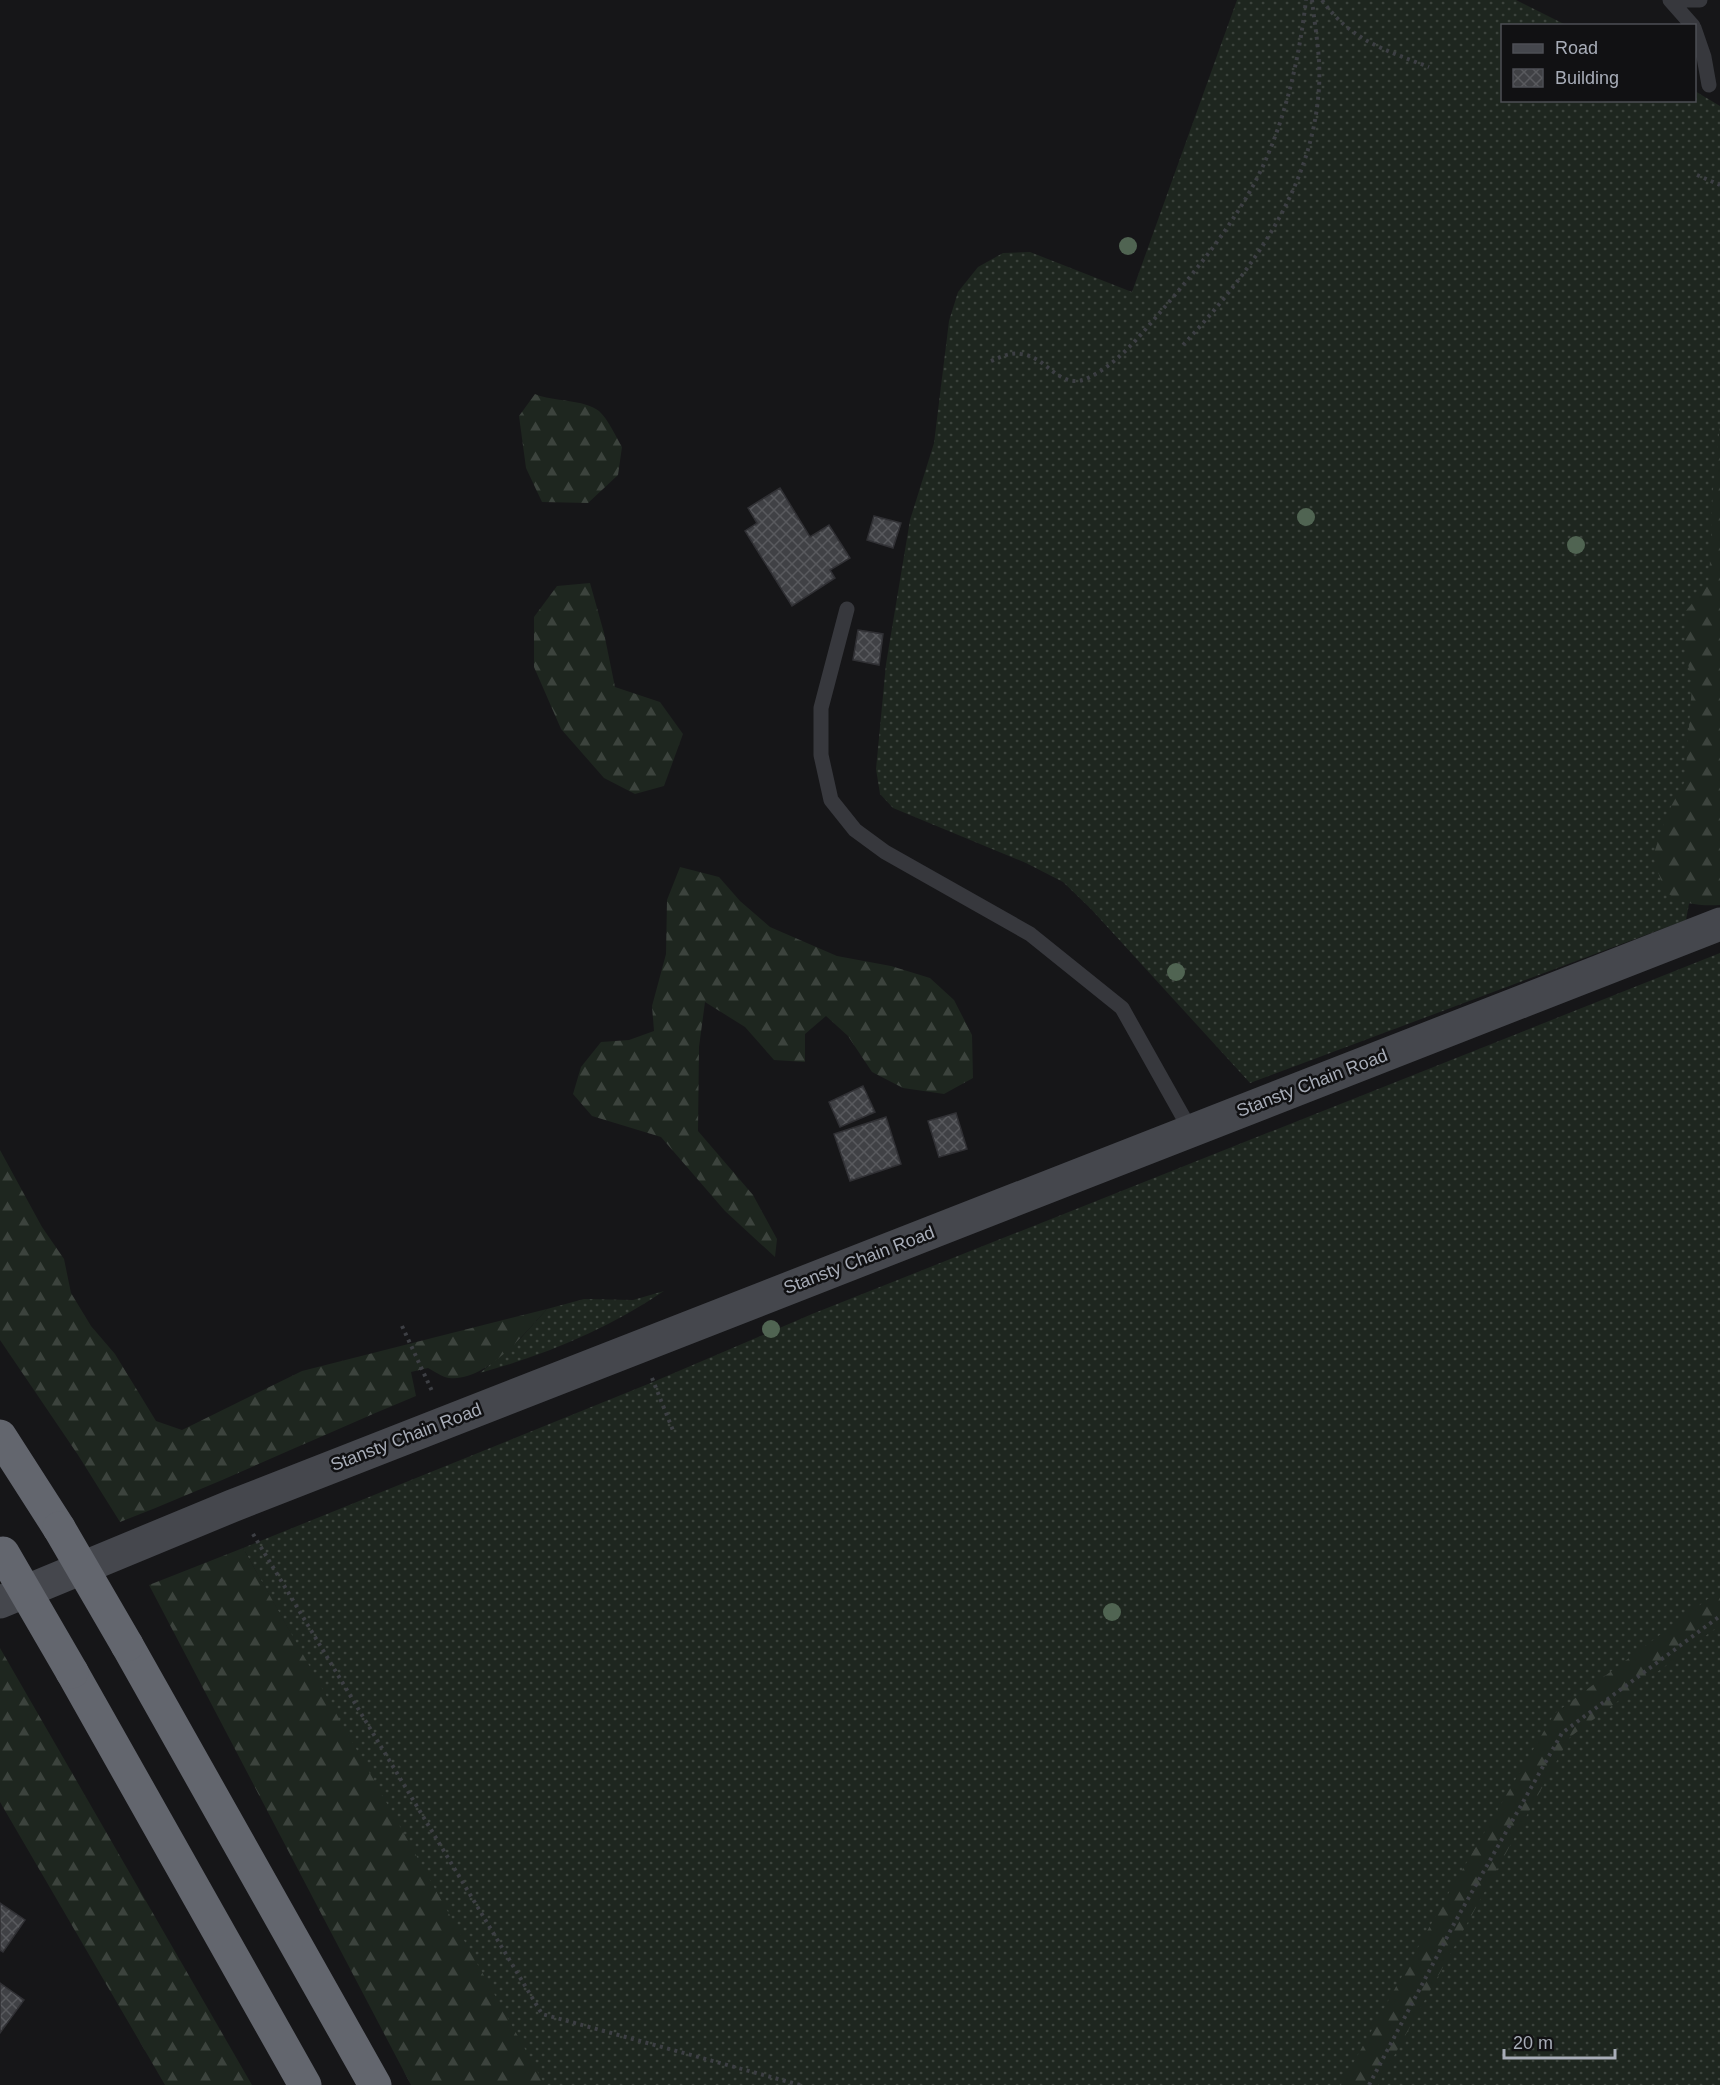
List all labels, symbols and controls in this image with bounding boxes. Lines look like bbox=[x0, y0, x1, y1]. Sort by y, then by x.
legend bbox=[1501, 24, 1696, 102]
text: Road bbox=[1555, 38, 1598, 58]
text: Building bbox=[1555, 68, 1619, 88]
street label: Stansty Chain Road bbox=[1234, 1045, 1390, 1121]
street label: Stansty Chain Road bbox=[781, 1222, 937, 1298]
street label: Stansty Chain Road bbox=[328, 1399, 484, 1475]
scale bar bbox=[1504, 2022, 1615, 2060]
text: 20 m bbox=[1513, 2033, 1553, 2053]

